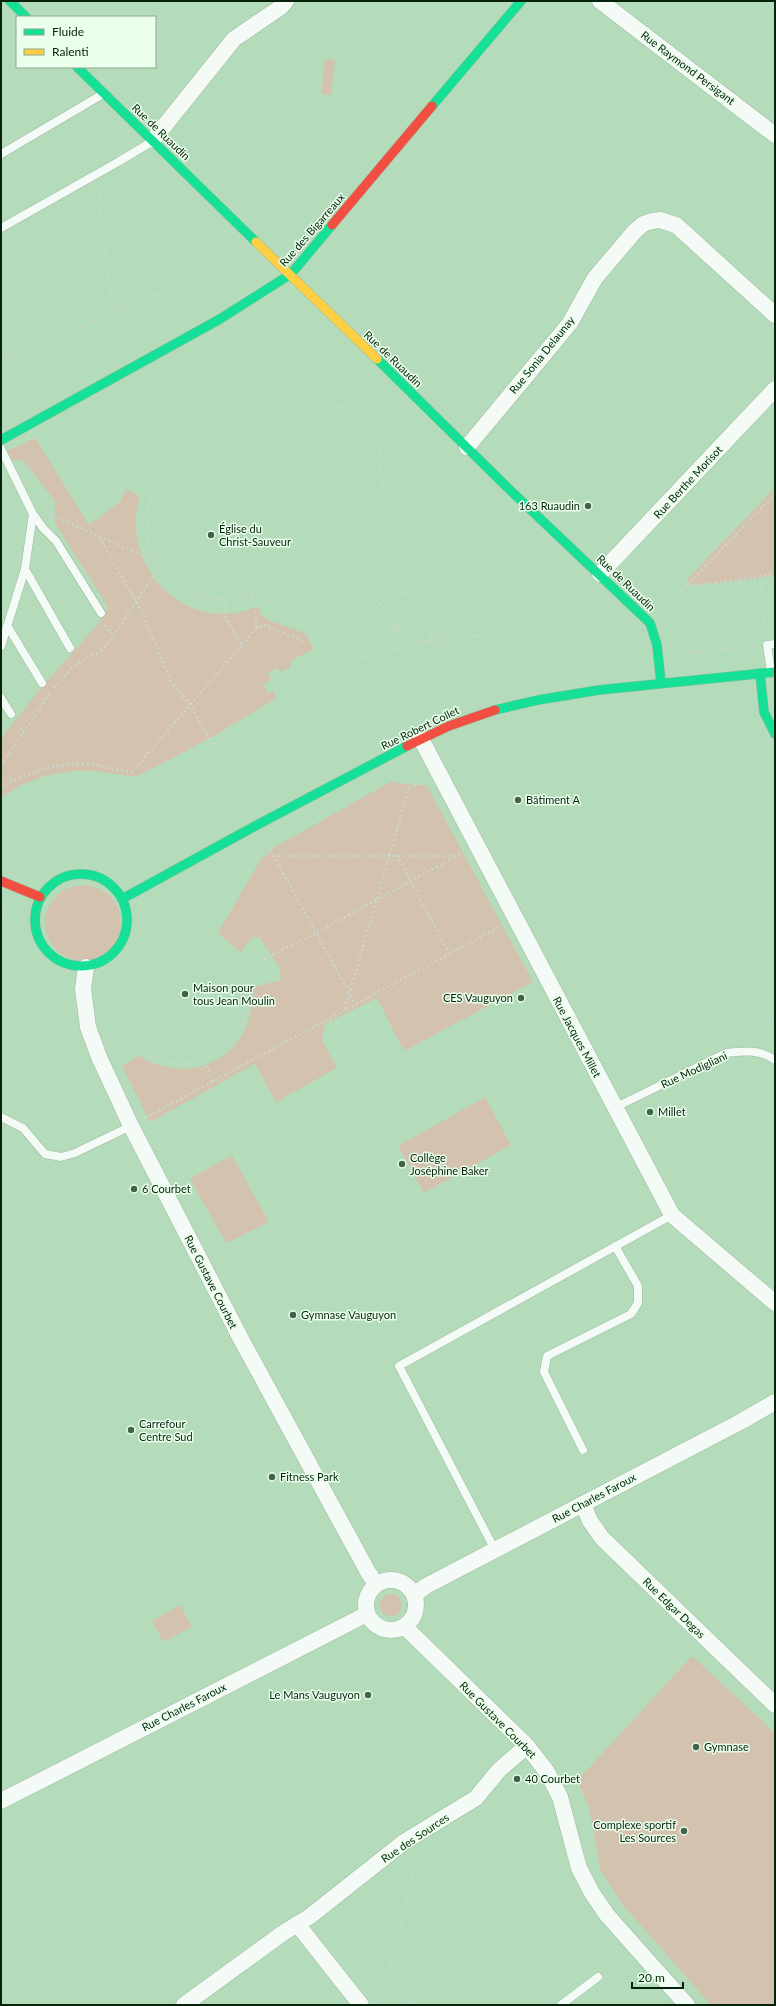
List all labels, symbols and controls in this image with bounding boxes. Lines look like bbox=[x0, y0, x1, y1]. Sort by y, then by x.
legend bbox=[16, 16, 156, 68]
text: Fluide bbox=[52, 24, 84, 39]
street label: Rue Raymond Persigant bbox=[639, 28, 738, 107]
text: Ralenti bbox=[52, 44, 89, 59]
street label: Rue de Ruaudin bbox=[130, 101, 193, 163]
street label: Rue des Bigarreaux bbox=[276, 190, 347, 269]
street label: Rue Sonia Delaunay bbox=[506, 313, 577, 396]
street label: Rue de Ruaudin bbox=[362, 328, 425, 390]
street label: Rue Berthe Morisot bbox=[651, 443, 725, 521]
place label: 163 Ruaudin bbox=[519, 499, 580, 512]
marker: 163 Ruaudin bbox=[583, 501, 593, 511]
place label: Église du Christ-Sauveur bbox=[219, 522, 291, 548]
marker: Église du Christ-Sauveur bbox=[206, 530, 216, 540]
street label: Rue de Ruaudin bbox=[595, 552, 658, 614]
street label: Rue Robert Collet bbox=[379, 703, 461, 752]
place label: Bâtiment A bbox=[526, 793, 581, 806]
marker: Bâtiment A bbox=[513, 795, 523, 805]
place label: Maison pour tous Jean Moulin bbox=[193, 981, 275, 1007]
marker: Maison pour tous Jean Moulin bbox=[180, 989, 190, 999]
place label: CES Vauguyon bbox=[443, 991, 513, 1004]
marker: CES Vauguyon bbox=[516, 993, 526, 1003]
street label: Rue Jacques Millet bbox=[551, 994, 604, 1079]
street label: Rue Modigliani bbox=[659, 1048, 729, 1091]
place label: Millet bbox=[658, 1105, 686, 1118]
marker: Millet bbox=[645, 1107, 655, 1117]
place label: Collège Joséphine Baker bbox=[410, 1151, 489, 1177]
marker: Collège Joséphine Baker bbox=[397, 1159, 407, 1169]
place label: 6 Courbet bbox=[142, 1182, 191, 1195]
marker: 6 Courbet bbox=[129, 1184, 139, 1194]
street label: Rue Gustave Courbet bbox=[182, 1233, 241, 1331]
place label: Gymnase Vauguyon bbox=[301, 1308, 396, 1321]
marker: Gymnase Vauguyon bbox=[288, 1310, 298, 1320]
place label: Carrefour Centre Sud bbox=[139, 1417, 193, 1443]
marker: Carrefour Centre Sud bbox=[126, 1425, 136, 1435]
place label: Fitness Park bbox=[280, 1470, 339, 1483]
street label: Rue Charles Faroux bbox=[550, 1470, 638, 1525]
marker: Fitness Park bbox=[267, 1472, 277, 1482]
street label: Rue Edgar Degas bbox=[641, 1575, 708, 1641]
street label: Rue Charles Faroux bbox=[139, 1679, 229, 1733]
street label: Rue Gustave Courbet bbox=[457, 1679, 539, 1761]
place label: Le Mans Vauguyon bbox=[269, 1688, 360, 1701]
marker: Le Mans Vauguyon bbox=[363, 1690, 373, 1700]
place label: Gymnase bbox=[704, 1740, 749, 1753]
marker: Gymnase bbox=[691, 1742, 701, 1752]
place label: 40 Courbet bbox=[525, 1772, 580, 1785]
marker: 40 Courbet bbox=[512, 1774, 522, 1784]
street label: Rue des Sources bbox=[378, 1810, 451, 1865]
place label: Complexe sportif Les Sources bbox=[593, 1818, 676, 1844]
marker: Complexe sportif Les Sources bbox=[679, 1826, 689, 1836]
scale bar bbox=[632, 1964, 683, 1990]
text: 20 m bbox=[638, 1970, 665, 1985]

